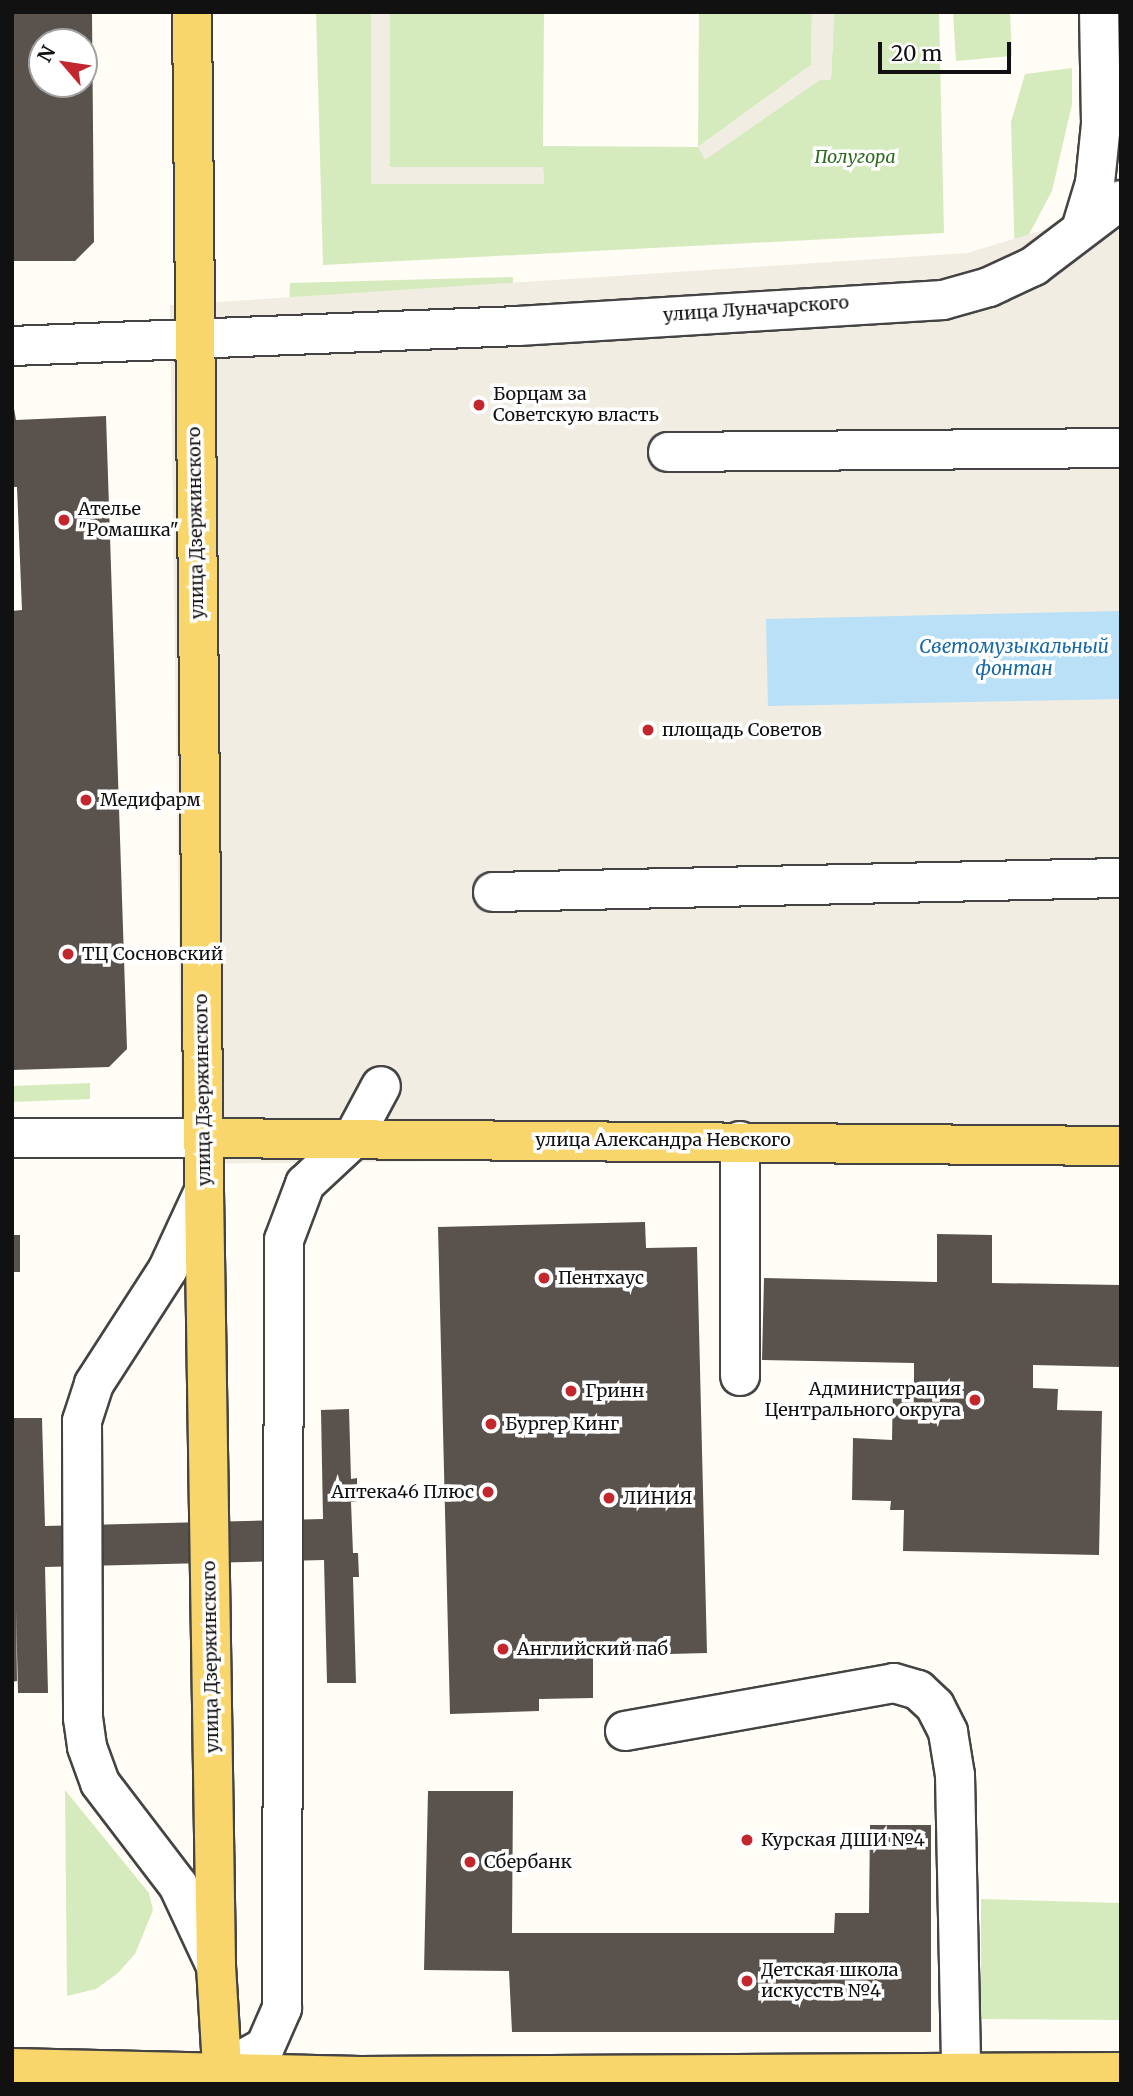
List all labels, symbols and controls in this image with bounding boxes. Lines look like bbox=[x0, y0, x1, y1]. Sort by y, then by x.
north arrow bbox=[28, 28, 98, 98]
scale bar bbox=[881, 28, 1014, 72]
text: 20 m bbox=[891, 40, 942, 67]
text: N bbox=[32, 41, 61, 66]
park label: Полугора bbox=[814, 146, 896, 168]
street label: улица Луначарского bbox=[662, 292, 850, 326]
place label: Борцам за Советскую власть bbox=[493, 384, 659, 426]
marker: Борцам за Советскую власть bbox=[471, 397, 487, 413]
street label: улица Дзержинского bbox=[184, 427, 208, 619]
place label: Ателье "Ромашка" bbox=[78, 499, 179, 542]
marker: Ателье "Ромашка" bbox=[56, 512, 72, 528]
water label: Светомузыкальный фонтан bbox=[919, 636, 1109, 680]
place label: площадь Советов bbox=[662, 719, 822, 741]
marker: площадь Советов bbox=[640, 722, 656, 738]
place label: Медифарм bbox=[100, 789, 201, 811]
marker: Медифарм bbox=[78, 792, 94, 808]
place label: ТЦ Сосновский bbox=[82, 943, 223, 965]
marker: ТЦ Сосновский bbox=[60, 946, 76, 962]
street label: улица Дзержинского bbox=[191, 994, 215, 1186]
street label: улица Александра Невского bbox=[535, 1129, 791, 1151]
place label: Пентхаус bbox=[558, 1267, 644, 1289]
marker: Пентхаус bbox=[536, 1270, 552, 1286]
place label: Администрация Центрального округа bbox=[764, 1379, 961, 1422]
place label: Гринн bbox=[585, 1380, 644, 1402]
marker: Гринн bbox=[563, 1383, 579, 1399]
marker: Администрация Центрального округа bbox=[967, 1392, 983, 1408]
place label: Бургер Кинг bbox=[505, 1413, 619, 1435]
marker: Бургер Кинг bbox=[483, 1416, 499, 1432]
place label: Аптека46 Плюс bbox=[331, 1481, 474, 1503]
marker: Аптека46 Плюс bbox=[480, 1484, 496, 1500]
place label: ЛИНИЯ bbox=[623, 1487, 692, 1509]
marker: ЛИНИЯ bbox=[601, 1490, 617, 1506]
street label: улица Дзержинского bbox=[199, 1561, 223, 1753]
place label: Английский паб bbox=[517, 1638, 668, 1660]
marker: Английский паб bbox=[495, 1641, 511, 1657]
place label: Курская ДШИ №4 bbox=[761, 1829, 925, 1851]
marker: Курская ДШИ №4 bbox=[739, 1832, 755, 1848]
place label: Сбербанк bbox=[484, 1851, 572, 1873]
marker: Сбербанк bbox=[462, 1854, 478, 1870]
place label: Детская школа искусств №4 bbox=[761, 1960, 898, 2002]
marker: Детская школа искусств №4 bbox=[739, 1973, 755, 1989]

